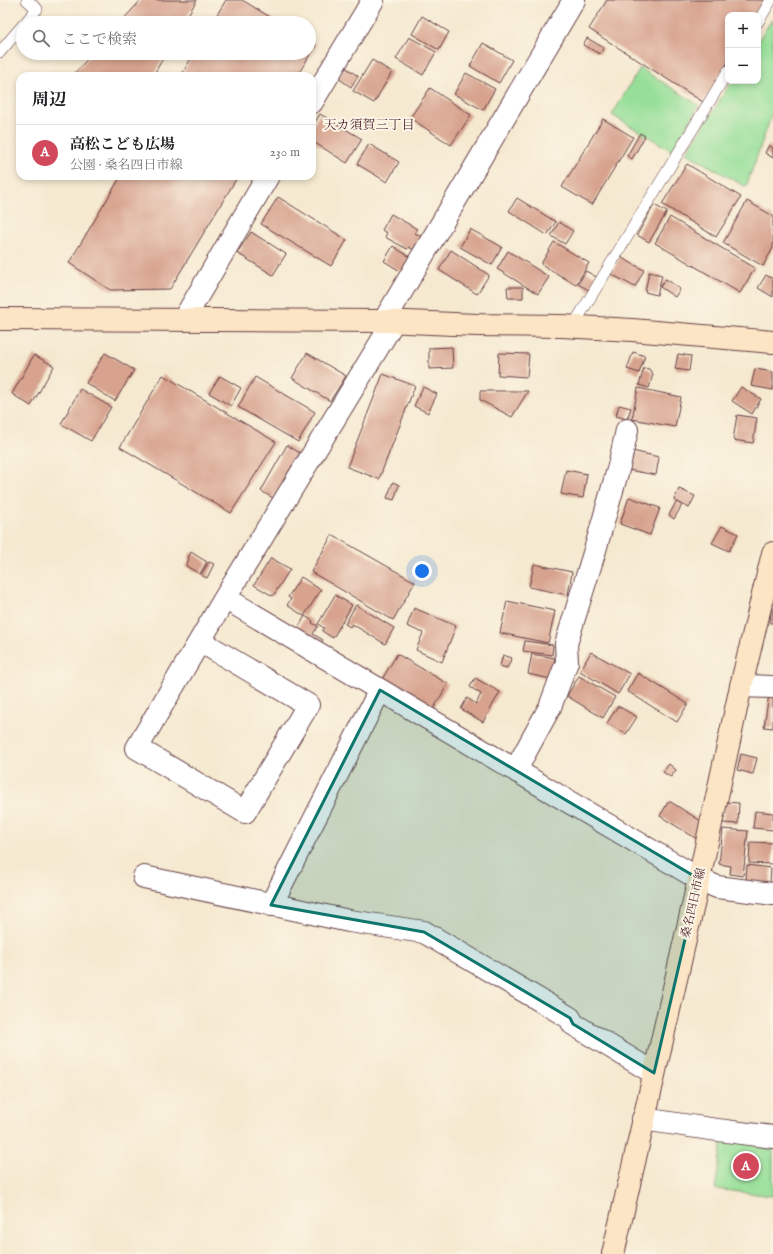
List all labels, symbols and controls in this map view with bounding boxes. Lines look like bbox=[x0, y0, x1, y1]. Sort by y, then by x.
map controls bbox=[725, 12, 761, 84]
button: + bbox=[725, 12, 761, 48]
search box bbox=[16, 16, 316, 60]
icon: search bbox=[30, 27, 52, 49]
text: ここで検索 bbox=[62, 30, 137, 49]
button: − bbox=[725, 48, 761, 84]
text: 周辺 bbox=[32, 90, 66, 111]
district label: 天カ須賀三丁目 bbox=[323, 117, 415, 134]
text: 高松こども広場 bbox=[70, 135, 175, 154]
text: A bbox=[41, 144, 49, 161]
text: 230 m bbox=[270, 144, 300, 161]
text: 公園 · 桑名四日市線 bbox=[70, 157, 183, 174]
your location bbox=[412, 561, 432, 581]
street label: 桑名四日市線 bbox=[678, 866, 709, 940]
pin: A bbox=[733, 1151, 759, 1181]

